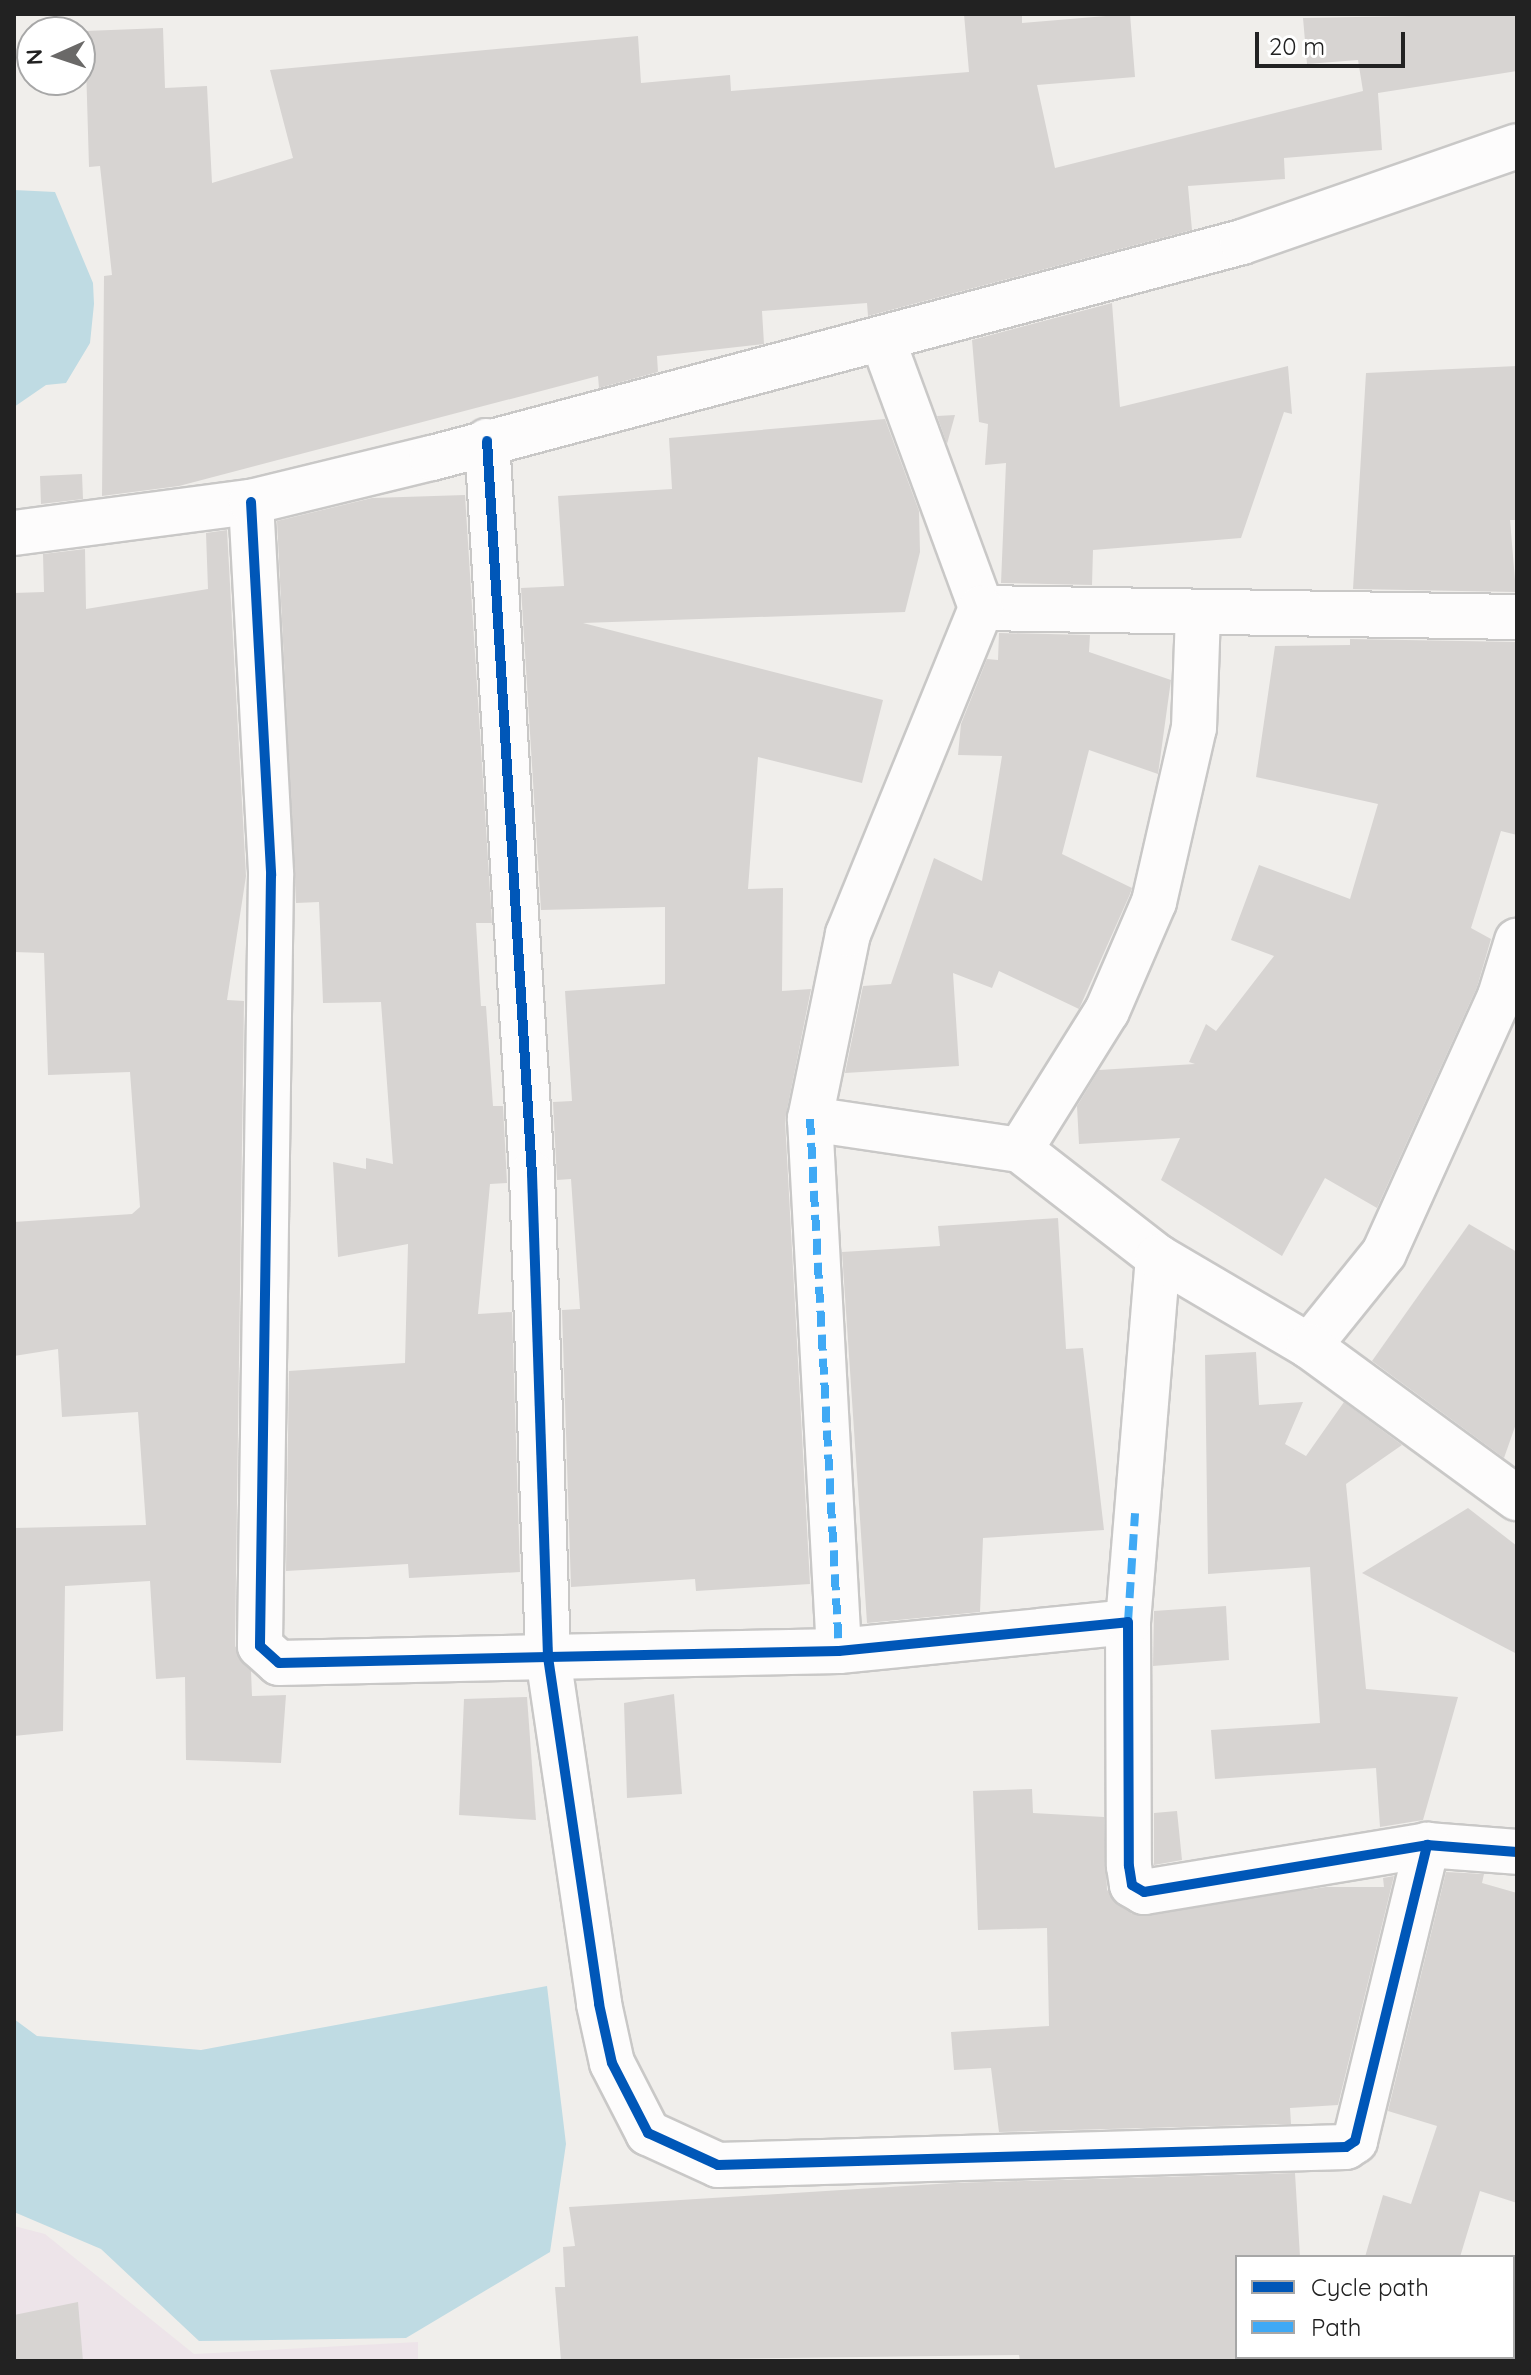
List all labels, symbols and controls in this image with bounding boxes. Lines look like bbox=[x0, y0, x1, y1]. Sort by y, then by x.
north arrow bbox=[16, 16, 96, 96]
scale bar bbox=[1259, 16, 1409, 66]
text: 20 m bbox=[1269, 31, 1325, 61]
text: N bbox=[20, 48, 48, 66]
legend bbox=[1235, 2255, 1515, 2359]
text: Cycle path bbox=[1311, 2272, 1429, 2302]
text: Path bbox=[1311, 2312, 1362, 2342]

